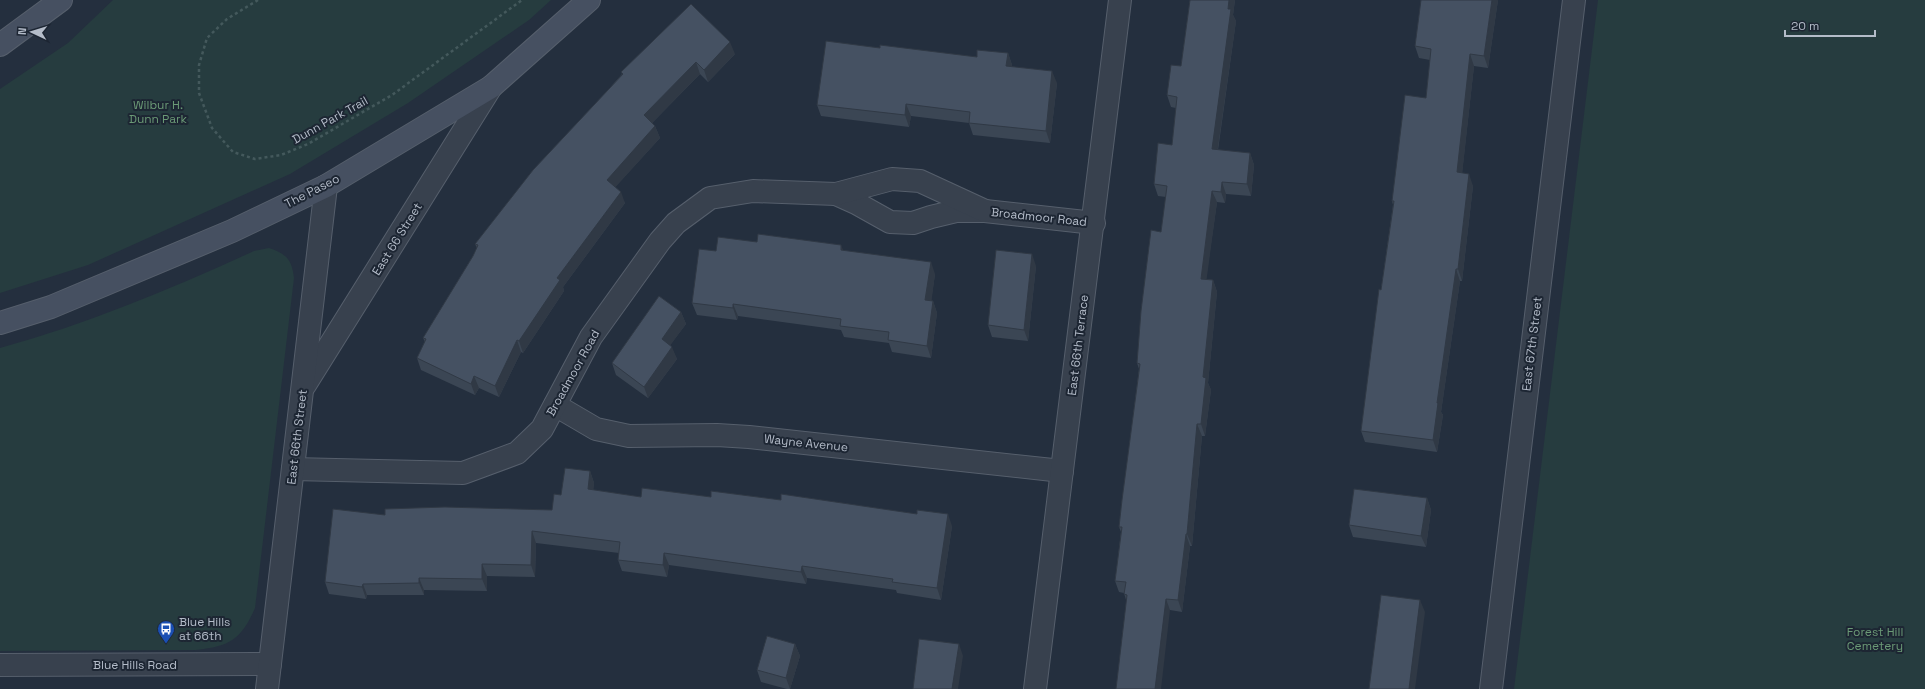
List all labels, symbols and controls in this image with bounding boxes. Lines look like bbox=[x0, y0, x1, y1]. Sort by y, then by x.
north arrow bbox=[12, 12, 52, 52]
scale bar bbox=[1785, 12, 1875, 38]
text: 20 m bbox=[1791, 18, 1819, 34]
text: N bbox=[15, 27, 29, 35]
street label: Dunn Park Trail bbox=[289, 93, 371, 147]
park label: Wilbur H. Dunn Park bbox=[129, 97, 188, 127]
street label: The Paseo bbox=[282, 170, 342, 212]
street label: East 66 Street bbox=[368, 200, 426, 278]
street label: Broadmoor Road bbox=[990, 204, 1088, 230]
street label: East 66th Terrace bbox=[1064, 294, 1092, 396]
street label: East 67th Street bbox=[1518, 296, 1546, 392]
street label: Broadmoor Road bbox=[543, 327, 603, 419]
street label: East 66th Street bbox=[283, 389, 311, 485]
street label: Wayne Avenue bbox=[763, 431, 849, 455]
place label: Blue Hills at 66th bbox=[179, 614, 230, 644]
bus stop icon: Blue Hills at 66th bbox=[156, 619, 176, 644]
park label: Forest Hill Cemetery bbox=[1847, 624, 1903, 654]
street label: Blue Hills Road bbox=[93, 657, 177, 673]

